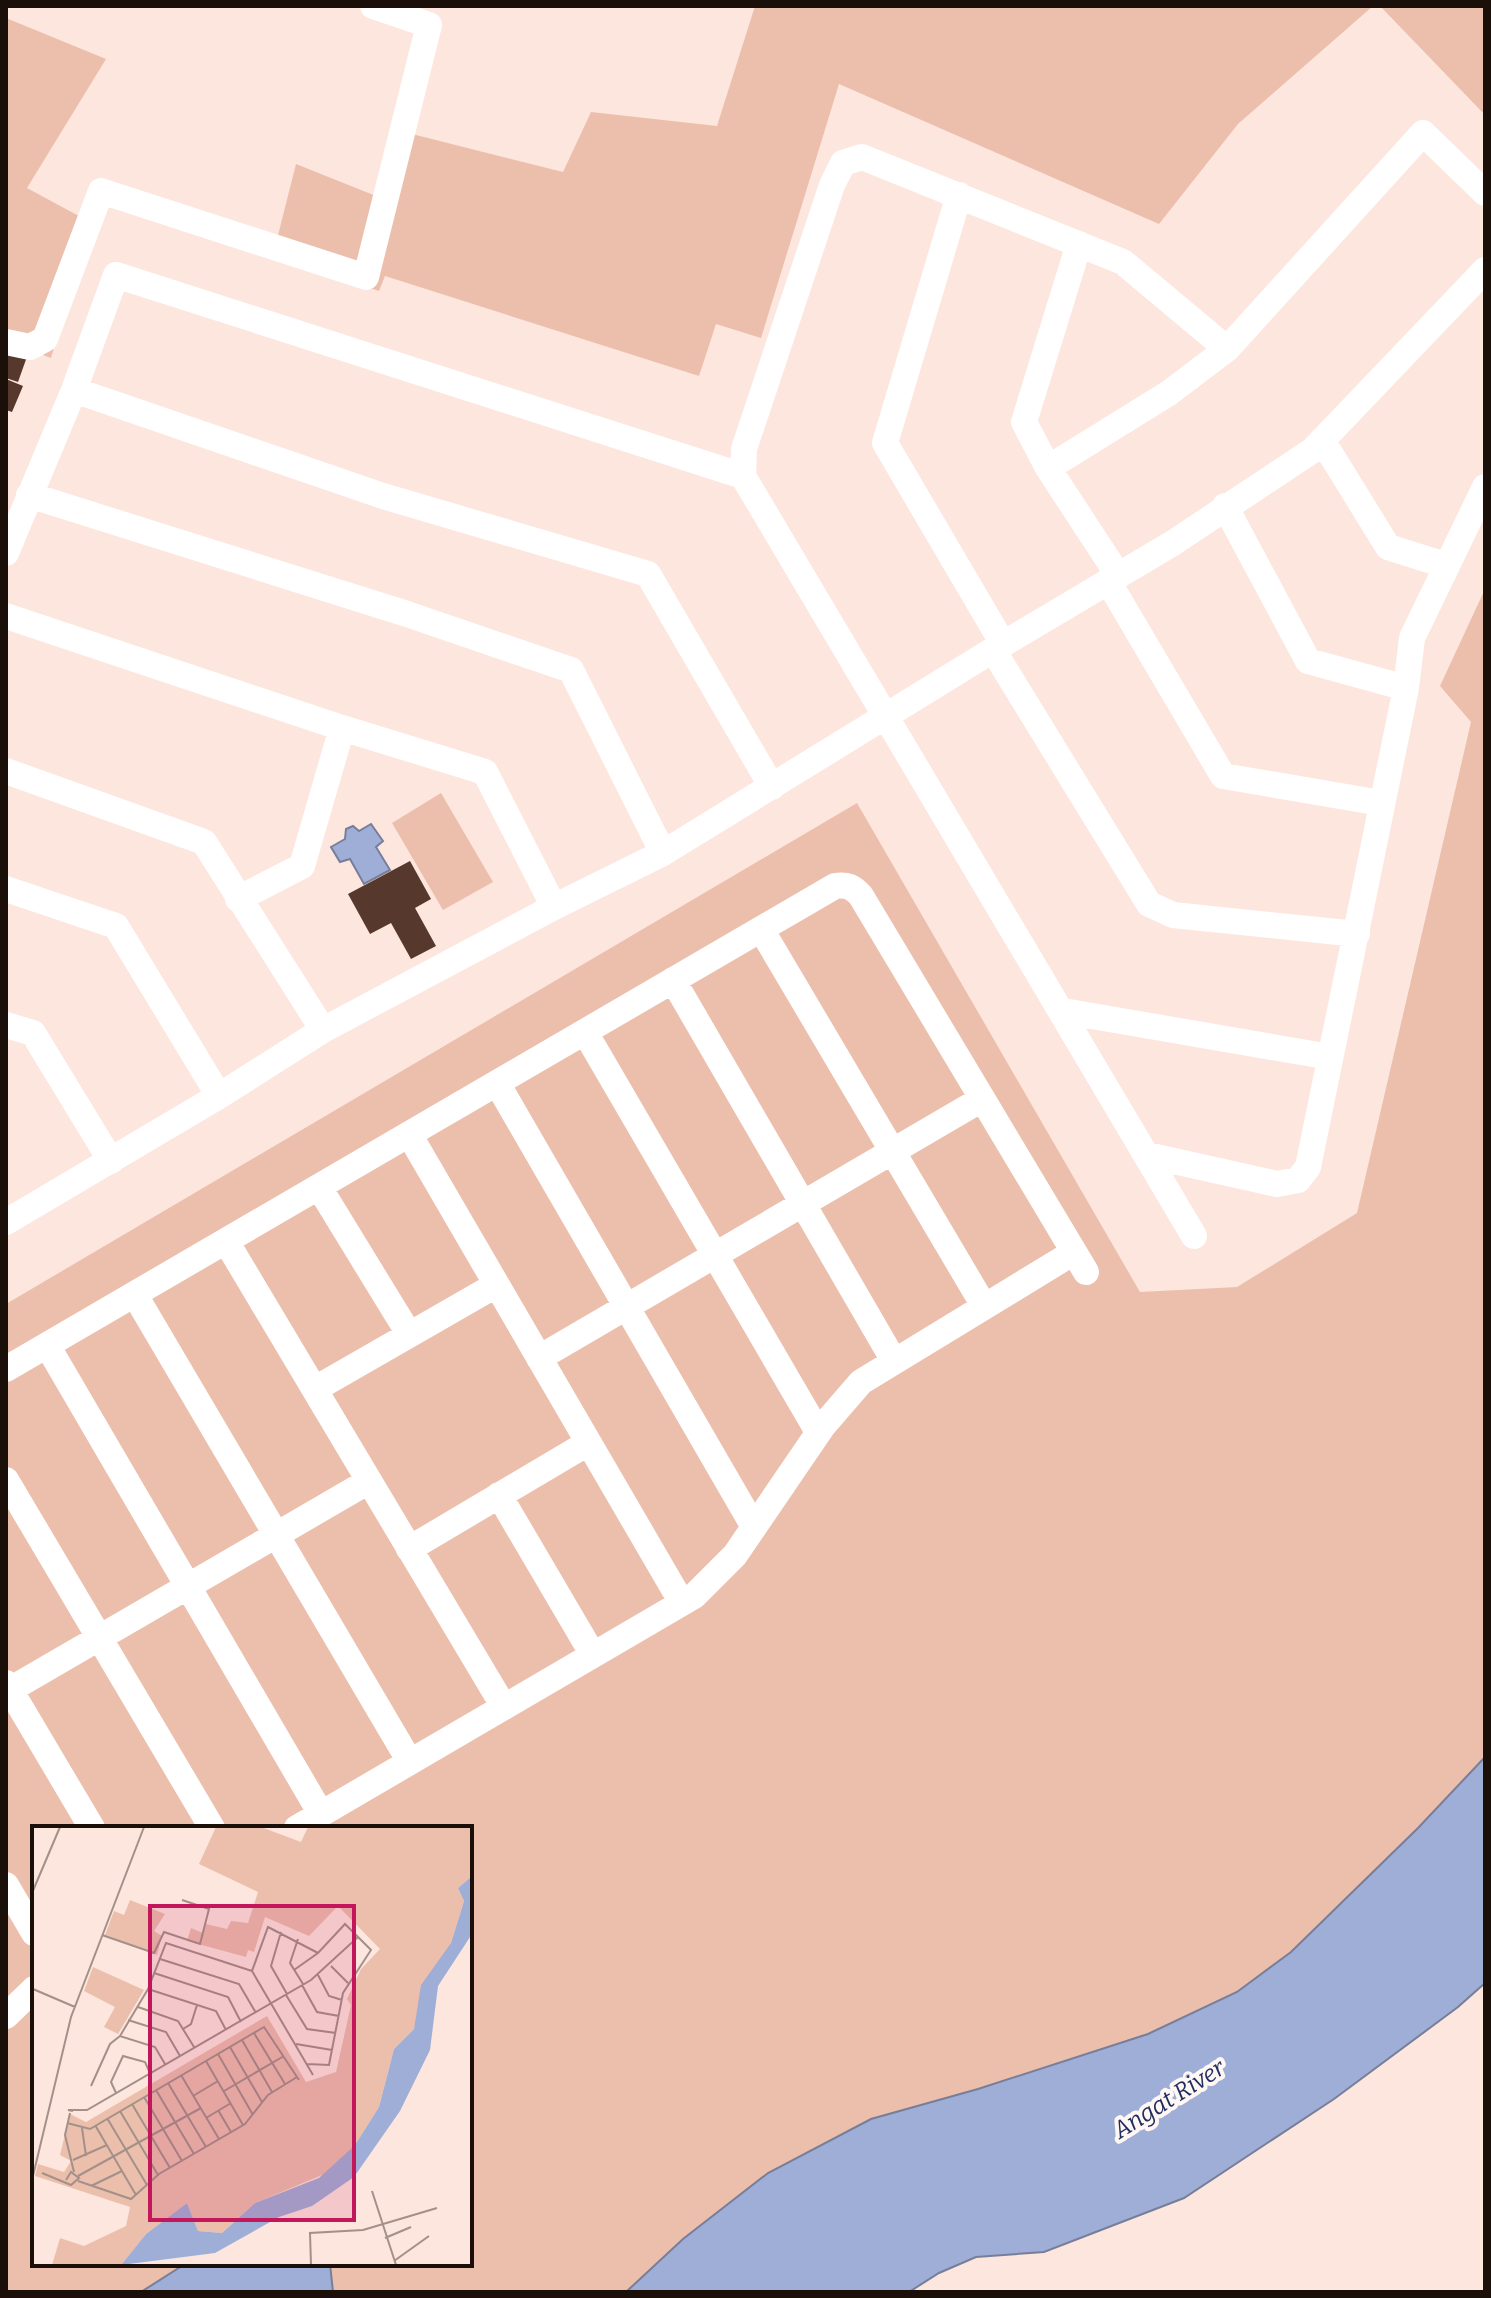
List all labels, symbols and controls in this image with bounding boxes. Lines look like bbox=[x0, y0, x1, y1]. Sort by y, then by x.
inset map bbox=[32, 1826, 472, 2266]
water label: Angat River bbox=[1107, 2053, 1231, 2145]

